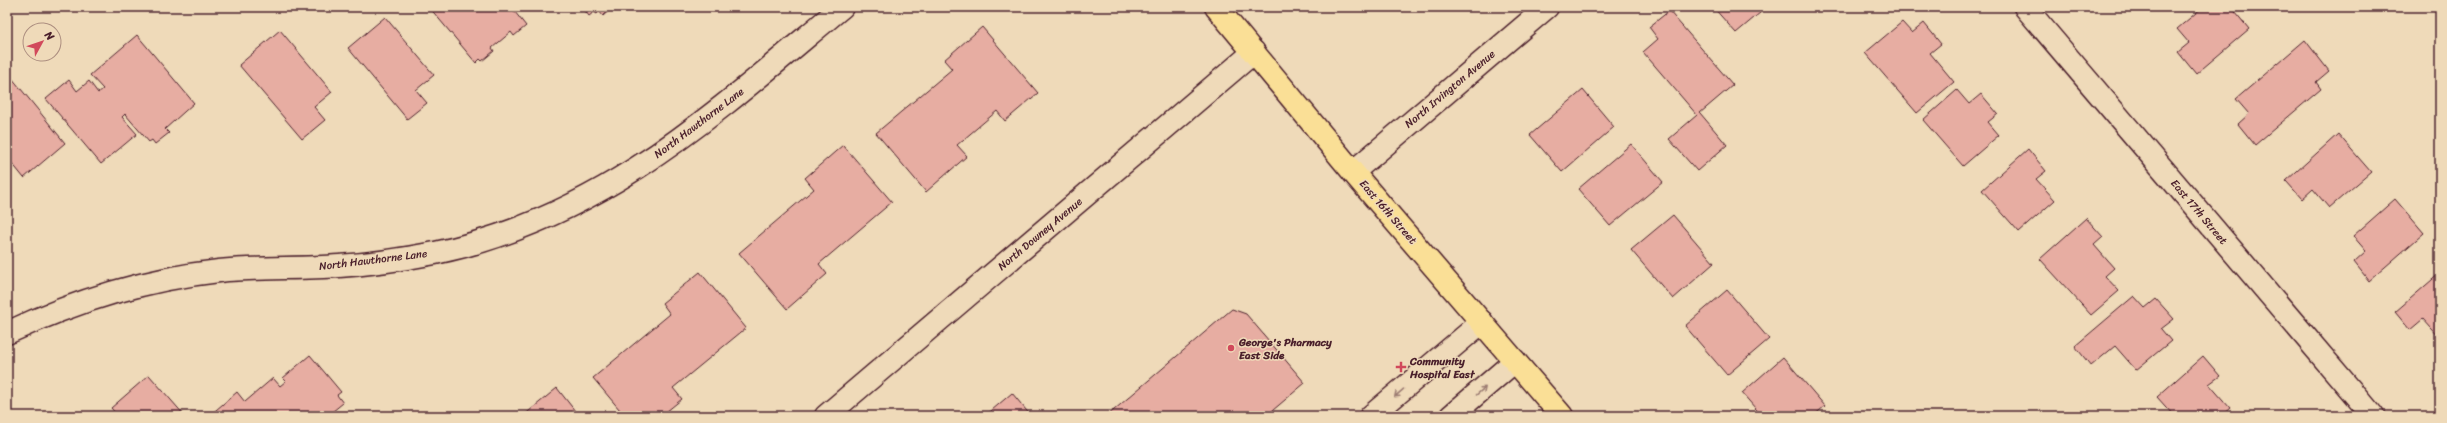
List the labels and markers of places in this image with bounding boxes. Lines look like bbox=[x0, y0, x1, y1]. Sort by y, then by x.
place label: George's Pharmacy East Side bbox=[1238, 333, 1332, 365]
marker: George's Pharmacy East Side bbox=[1226, 343, 1236, 353]
place label: Community Hospital East bbox=[1409, 352, 1476, 384]
marker: Community Hospital East bbox=[1395, 361, 1407, 373]

